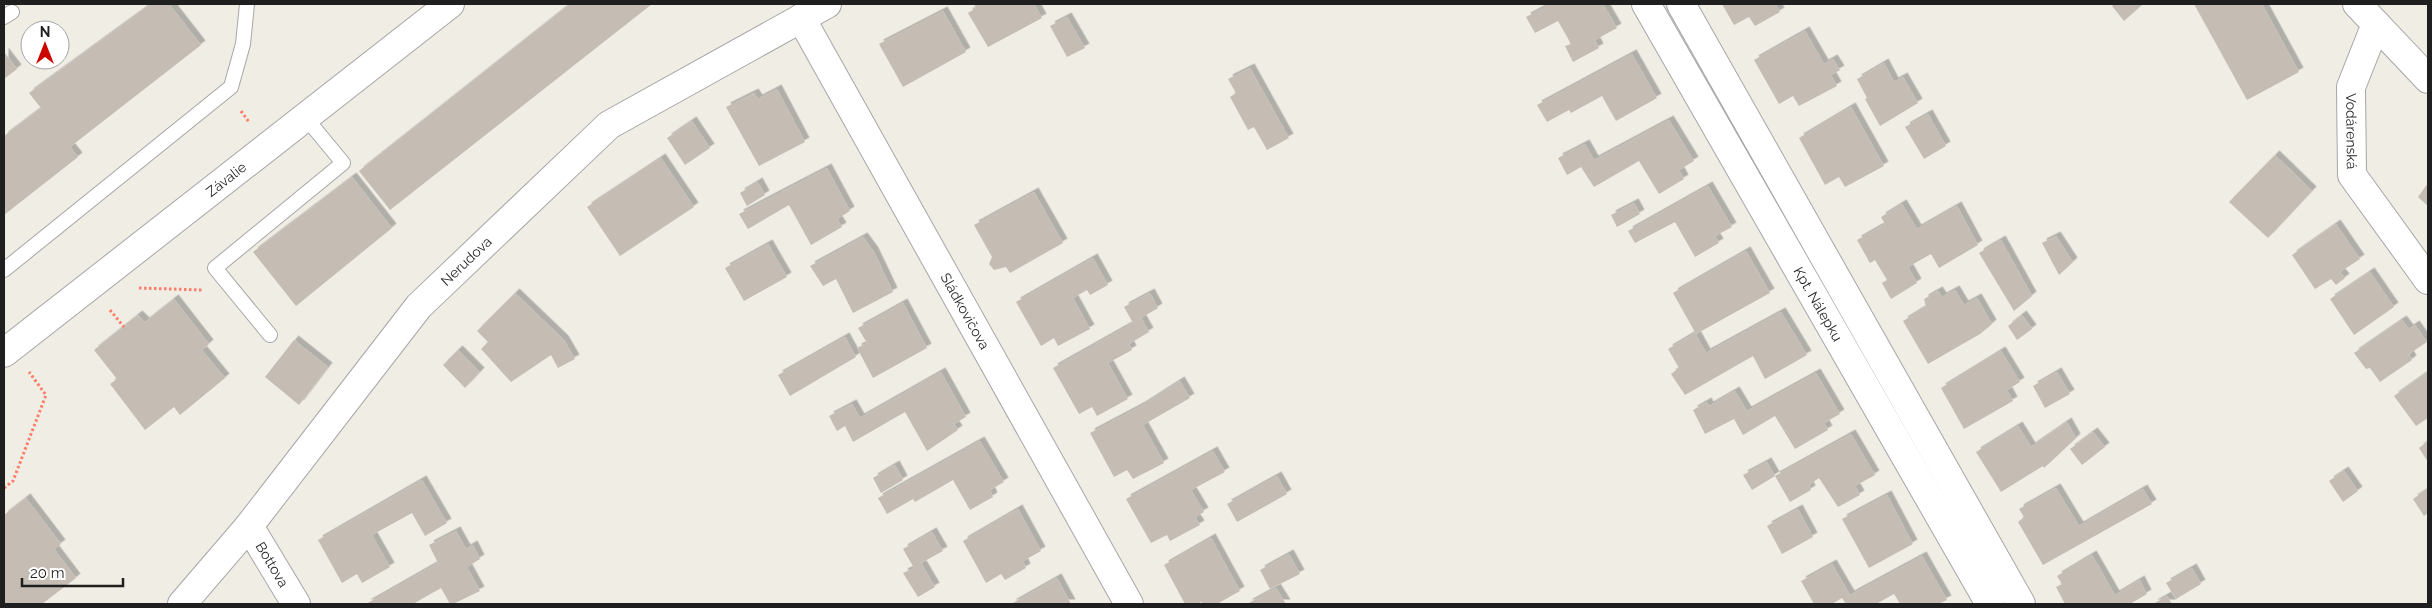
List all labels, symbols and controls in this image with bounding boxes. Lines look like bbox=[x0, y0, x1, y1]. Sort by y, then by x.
north arrow bbox=[20, 20, 70, 70]
text: N bbox=[40, 24, 50, 40]
street label: Vodárenská bbox=[2343, 93, 2360, 169]
street label: Závalie bbox=[203, 159, 249, 200]
street label: Nerudova bbox=[438, 233, 495, 289]
street label: Kpt. Nálepku bbox=[1790, 264, 1846, 344]
street label: Sládkovičova bbox=[937, 270, 993, 352]
street label: Bottova bbox=[253, 539, 292, 590]
scale bar bbox=[22, 556, 124, 588]
text: 20 m bbox=[30, 564, 65, 582]

